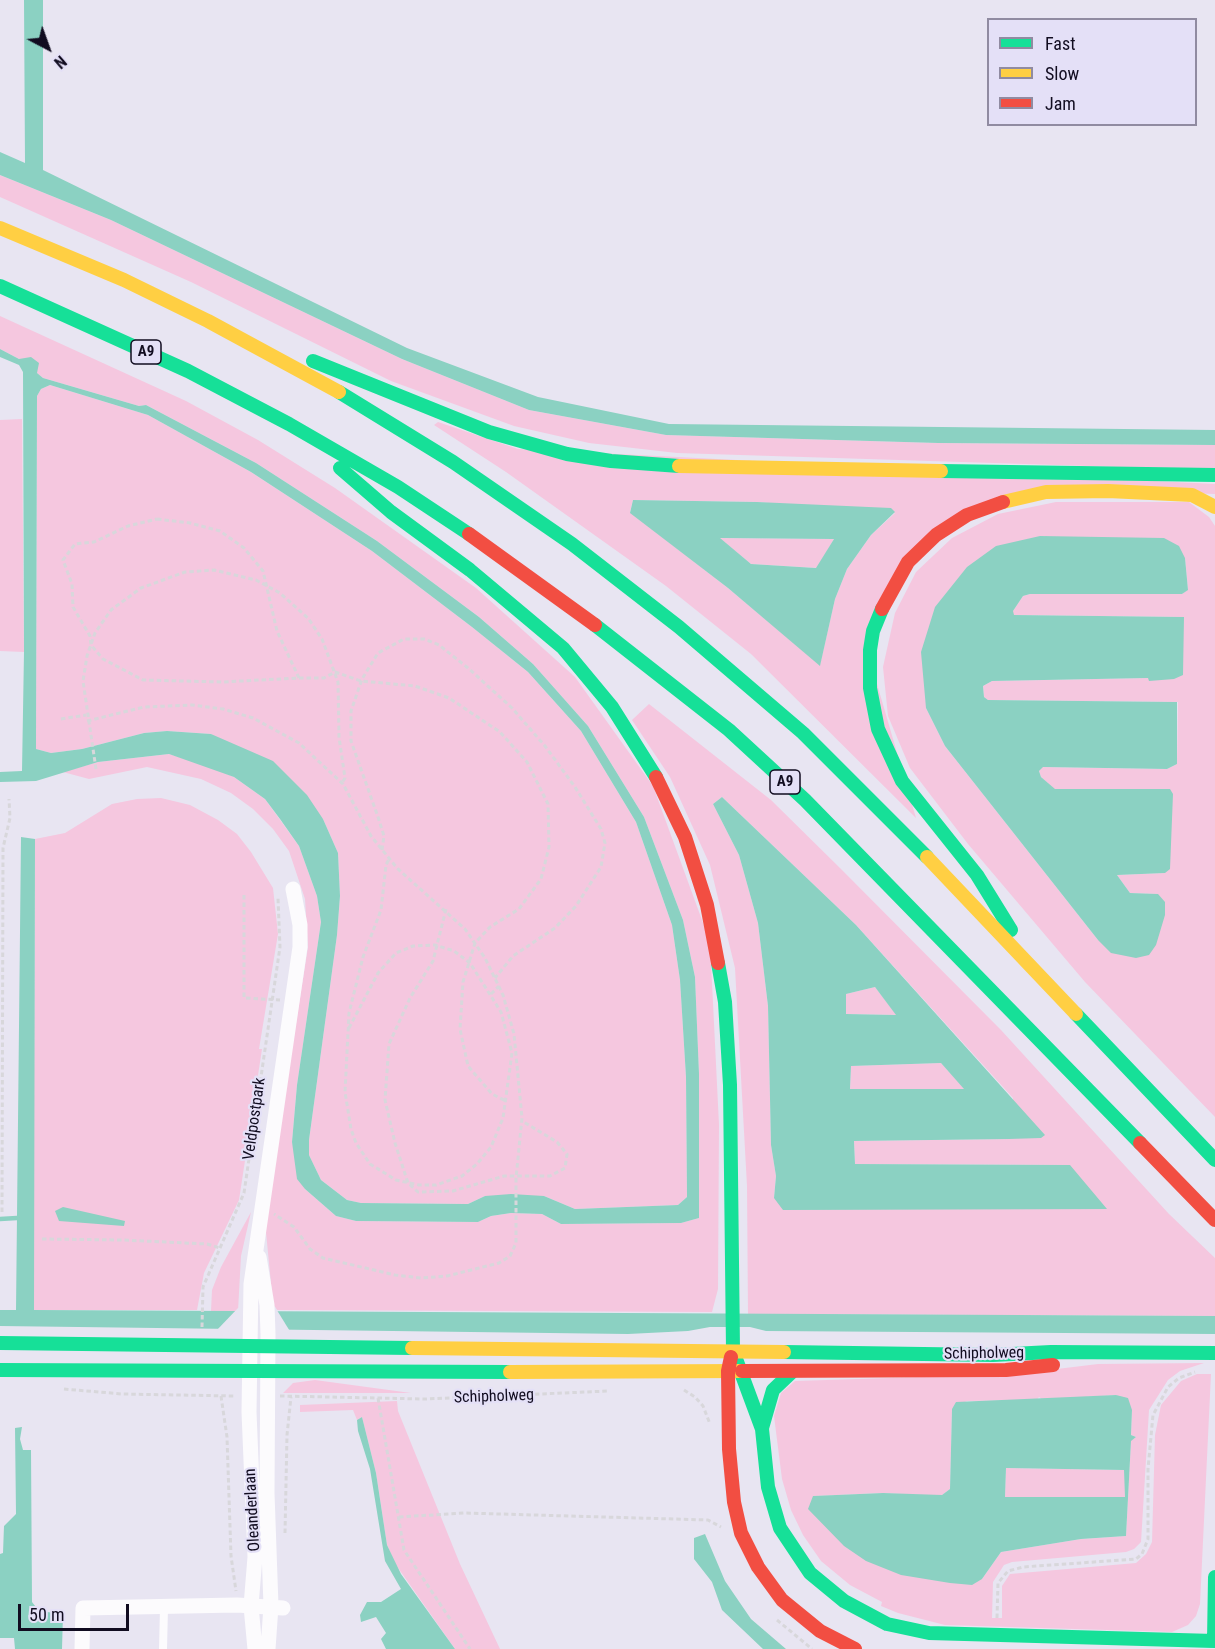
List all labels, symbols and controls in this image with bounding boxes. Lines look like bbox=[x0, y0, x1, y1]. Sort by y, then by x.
north arrow bbox=[18, 18, 78, 78]
legend bbox=[987, 18, 1197, 126]
text: Fast bbox=[1045, 33, 1076, 54]
text: N bbox=[50, 52, 70, 72]
text: Slow bbox=[1045, 63, 1079, 84]
text: Jam bbox=[1045, 93, 1076, 114]
road number: A9 bbox=[131, 340, 161, 364]
road number: A9 bbox=[770, 770, 800, 794]
street label: Veldpostpark bbox=[240, 1076, 270, 1162]
street label: Schipholweg bbox=[944, 1344, 1024, 1364]
street label: Schipholweg bbox=[454, 1386, 534, 1408]
street label: Oleanderlaan bbox=[241, 1468, 265, 1552]
scale bar bbox=[21, 1592, 132, 1630]
text: 50 m bbox=[29, 1604, 64, 1625]

